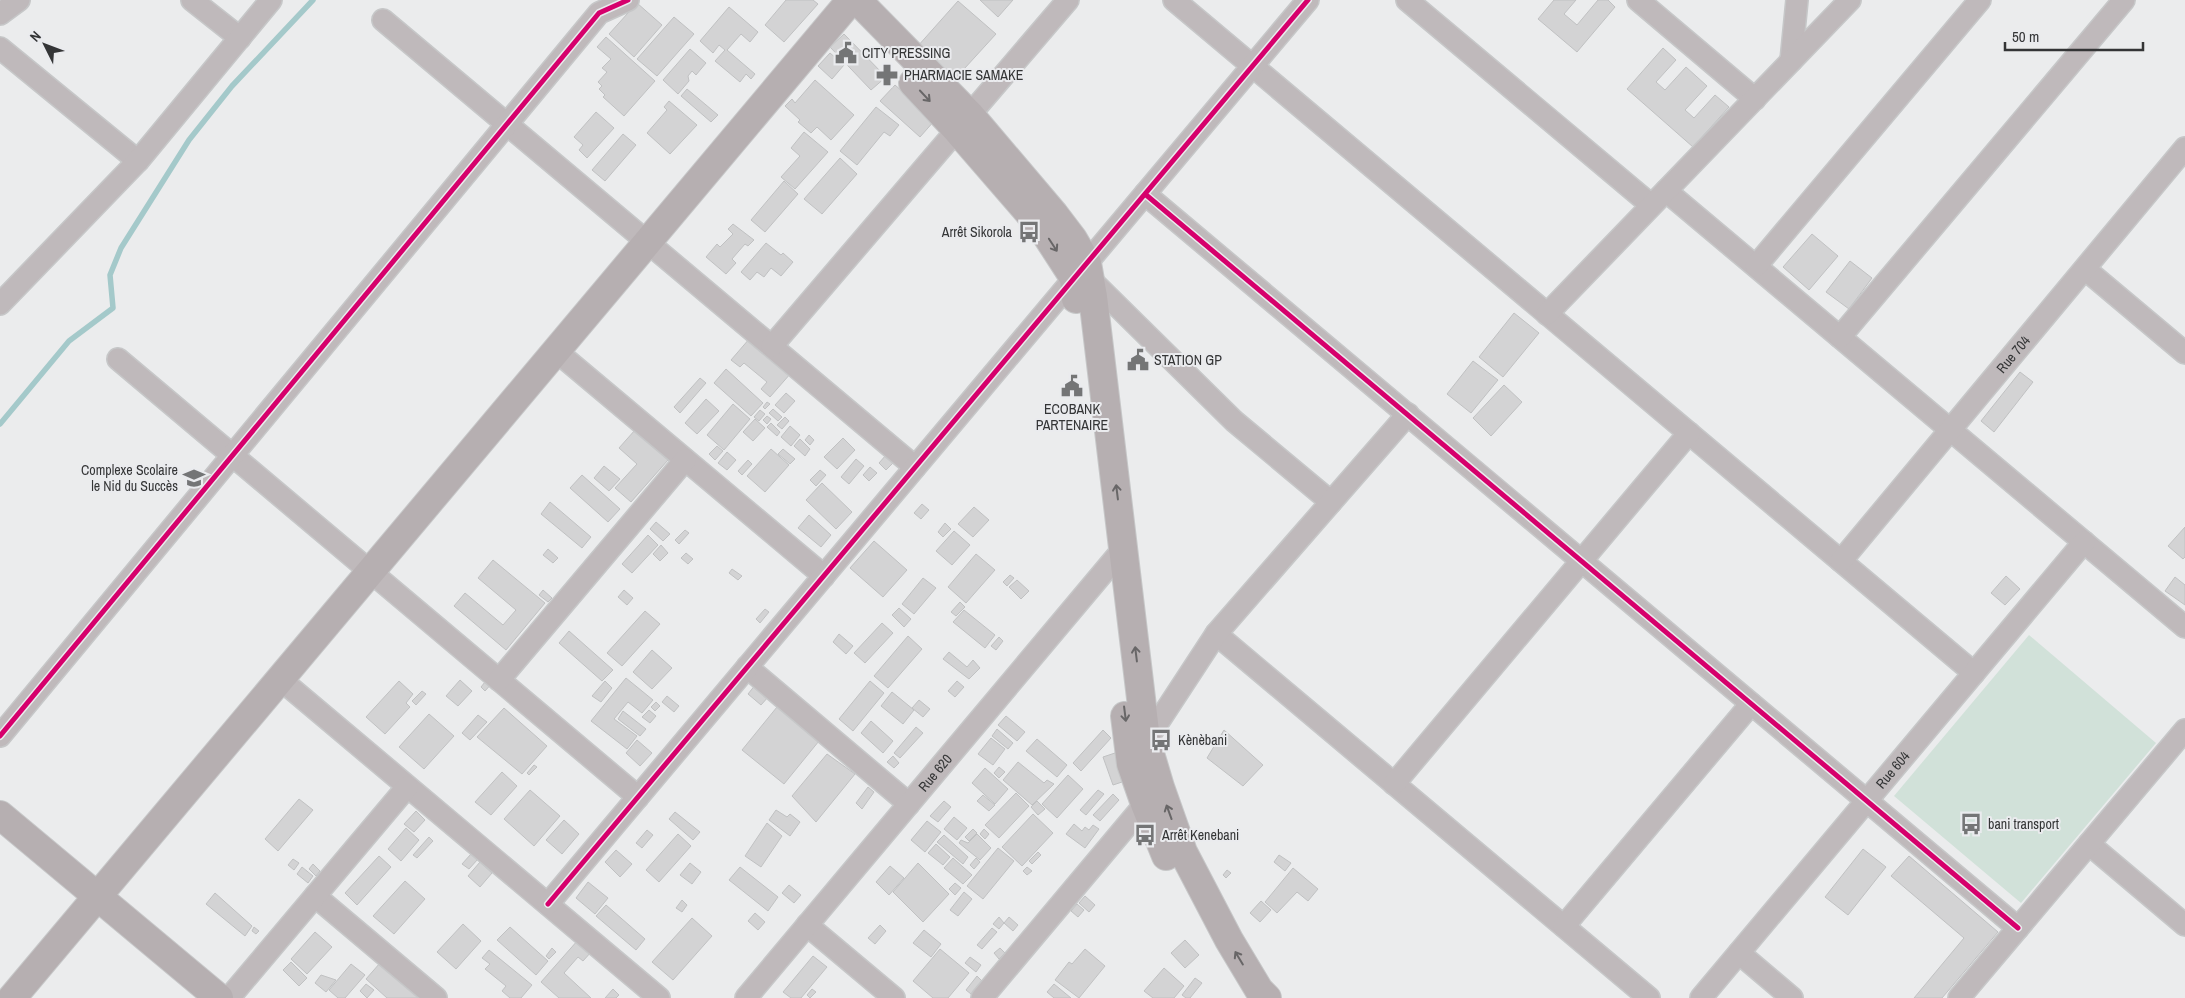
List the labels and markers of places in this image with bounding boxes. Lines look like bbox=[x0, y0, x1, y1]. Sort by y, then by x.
public building icon: CITY PRESSING bbox=[833, 40, 859, 66]
place label: CITY PRESSING bbox=[862, 44, 951, 62]
pharmacy icon: PHARMACIE SAMAKE bbox=[874, 62, 900, 88]
place label: PHARMACIE SAMAKE bbox=[904, 66, 1023, 84]
bus stop icon: Arrêt Sikorola bbox=[1016, 219, 1042, 245]
place label: Arrêt Sikorola bbox=[941, 223, 1013, 241]
public building icon: STATION GP bbox=[1125, 347, 1151, 373]
place label: STATION GP bbox=[1154, 351, 1222, 369]
public building icon: ECOBANK PARTENAIRE bbox=[1059, 373, 1085, 399]
place label: ECOBANK PARTENAIRE bbox=[1036, 400, 1108, 434]
place label: Complexe Scolaire le Nid du Succès bbox=[81, 461, 178, 495]
school or university icon: Complexe Scolaire le Nid du Succès bbox=[181, 465, 207, 491]
bus stop icon: Kènèbani bbox=[1148, 727, 1174, 753]
place label: Kènèbani bbox=[1178, 731, 1227, 749]
bus stop icon: bani transport bbox=[1958, 811, 1984, 837]
place label: bani transport bbox=[1988, 815, 2059, 833]
bus stop icon: Arrêt Kenebani bbox=[1132, 822, 1158, 848]
place label: Arrêt Kenebani bbox=[1161, 826, 1239, 844]

